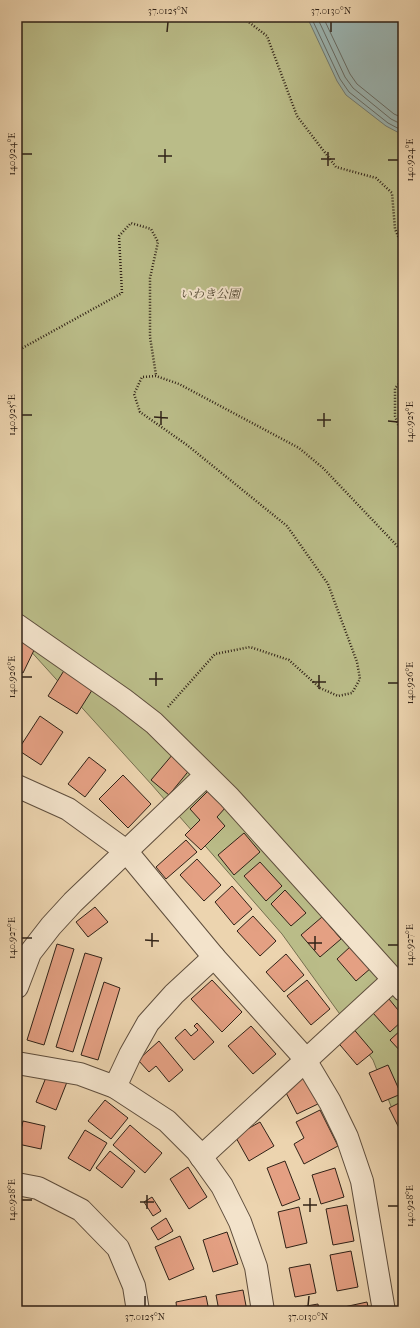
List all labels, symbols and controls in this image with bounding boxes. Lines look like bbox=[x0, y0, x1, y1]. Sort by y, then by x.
text: 37.0125°N bbox=[148, 5, 189, 17]
text: 37.0130°N bbox=[311, 5, 352, 17]
text: 140.924°E bbox=[6, 133, 18, 175]
text: 140.924°E bbox=[404, 139, 416, 181]
park label: いわき公園 bbox=[180, 287, 242, 301]
text: 140.925°E bbox=[6, 394, 18, 436]
text: 140.925°E bbox=[404, 401, 416, 443]
text: 140.926°E bbox=[6, 656, 18, 698]
text: 140.926°E bbox=[404, 662, 416, 704]
text: 140.927°E bbox=[6, 917, 18, 959]
text: 140.927°E bbox=[404, 924, 416, 966]
text: 140.928°E bbox=[6, 1179, 18, 1221]
text: 140.928°E bbox=[404, 1185, 416, 1227]
text: 37.0125°N bbox=[125, 1311, 166, 1323]
text: 37.0130°N bbox=[288, 1311, 329, 1323]

